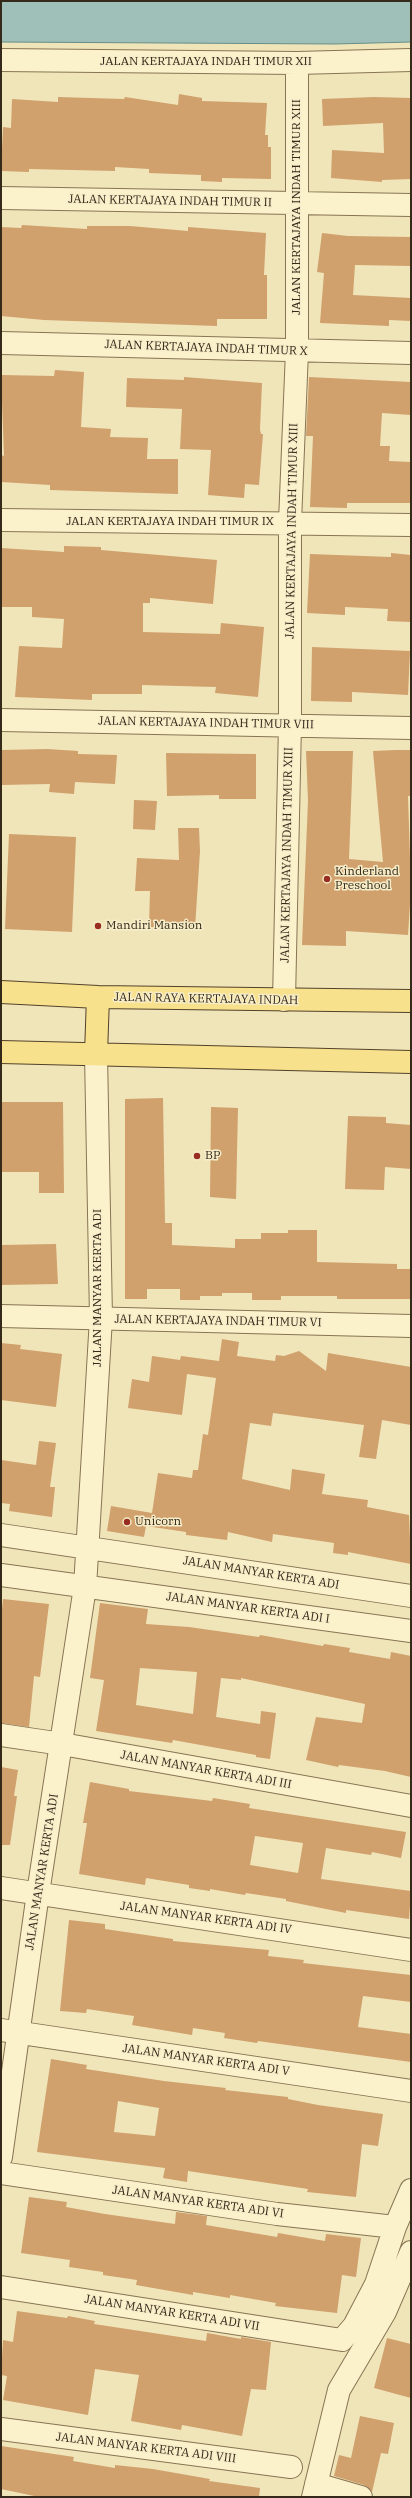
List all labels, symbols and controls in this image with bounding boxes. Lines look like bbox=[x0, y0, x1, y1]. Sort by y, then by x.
street label: JALAN KERTAJAYA INDAH TIMUR XII bbox=[100, 55, 312, 69]
street label: JALAN KERTAJAYA INDAH TIMUR XIII bbox=[290, 99, 304, 315]
street label: JALAN KERTAJAYA INDAH TIMUR II bbox=[68, 192, 272, 210]
street label: JALAN KERTAJAYA INDAH TIMUR X bbox=[104, 337, 308, 359]
street label: JALAN KERTAJAYA INDAH TIMUR XIII bbox=[283, 423, 301, 639]
street label: JALAN KERTAJAYA INDAH TIMUR IX bbox=[66, 515, 274, 529]
street label: JALAN KERTAJAYA INDAH TIMUR VIII bbox=[98, 714, 314, 732]
street label: JALAN KERTAJAYA INDAH TIMUR XIII bbox=[278, 747, 296, 963]
place label: Kinderland Preschool bbox=[335, 865, 399, 893]
marker: Kinderland Preschool bbox=[322, 874, 332, 884]
place label: Mandiri Mansion bbox=[106, 919, 202, 933]
marker: Mandiri Mansion bbox=[93, 921, 103, 931]
street label: JALAN RAYA KERTAJAYA INDAH bbox=[114, 990, 298, 1008]
place label: BP bbox=[205, 1149, 221, 1163]
marker: BP bbox=[192, 1151, 202, 1161]
street label: JALAN MANYAR KERTA ADI bbox=[91, 1209, 105, 1367]
street label: JALAN KERTAJAYA INDAH TIMUR VI bbox=[114, 1312, 322, 1330]
place label: Unicorn bbox=[135, 1515, 181, 1529]
marker: Unicorn bbox=[122, 1517, 132, 1527]
street label: JALAN MANYAR KERTA ADI bbox=[182, 1554, 340, 1592]
street label: JALAN MANYAR KERTA ADI I bbox=[165, 1589, 331, 1627]
street label: JALAN MANYAR KERTA ADI III bbox=[119, 1748, 293, 1792]
street label: JALAN MANYAR KERTA ADI bbox=[23, 1793, 61, 1951]
street label: JALAN MANYAR KERTA ADI IV bbox=[119, 1899, 293, 1937]
street label: JALAN MANYAR KERTA ADI V bbox=[121, 2041, 291, 2079]
street label: JALAN MANYAR KERTA ADI VI bbox=[111, 2183, 285, 2221]
street label: JALAN MANYAR KERTA ADI VII bbox=[83, 2292, 261, 2334]
street label: JALAN MANYAR KERTA ADI VIII bbox=[55, 2430, 237, 2466]

